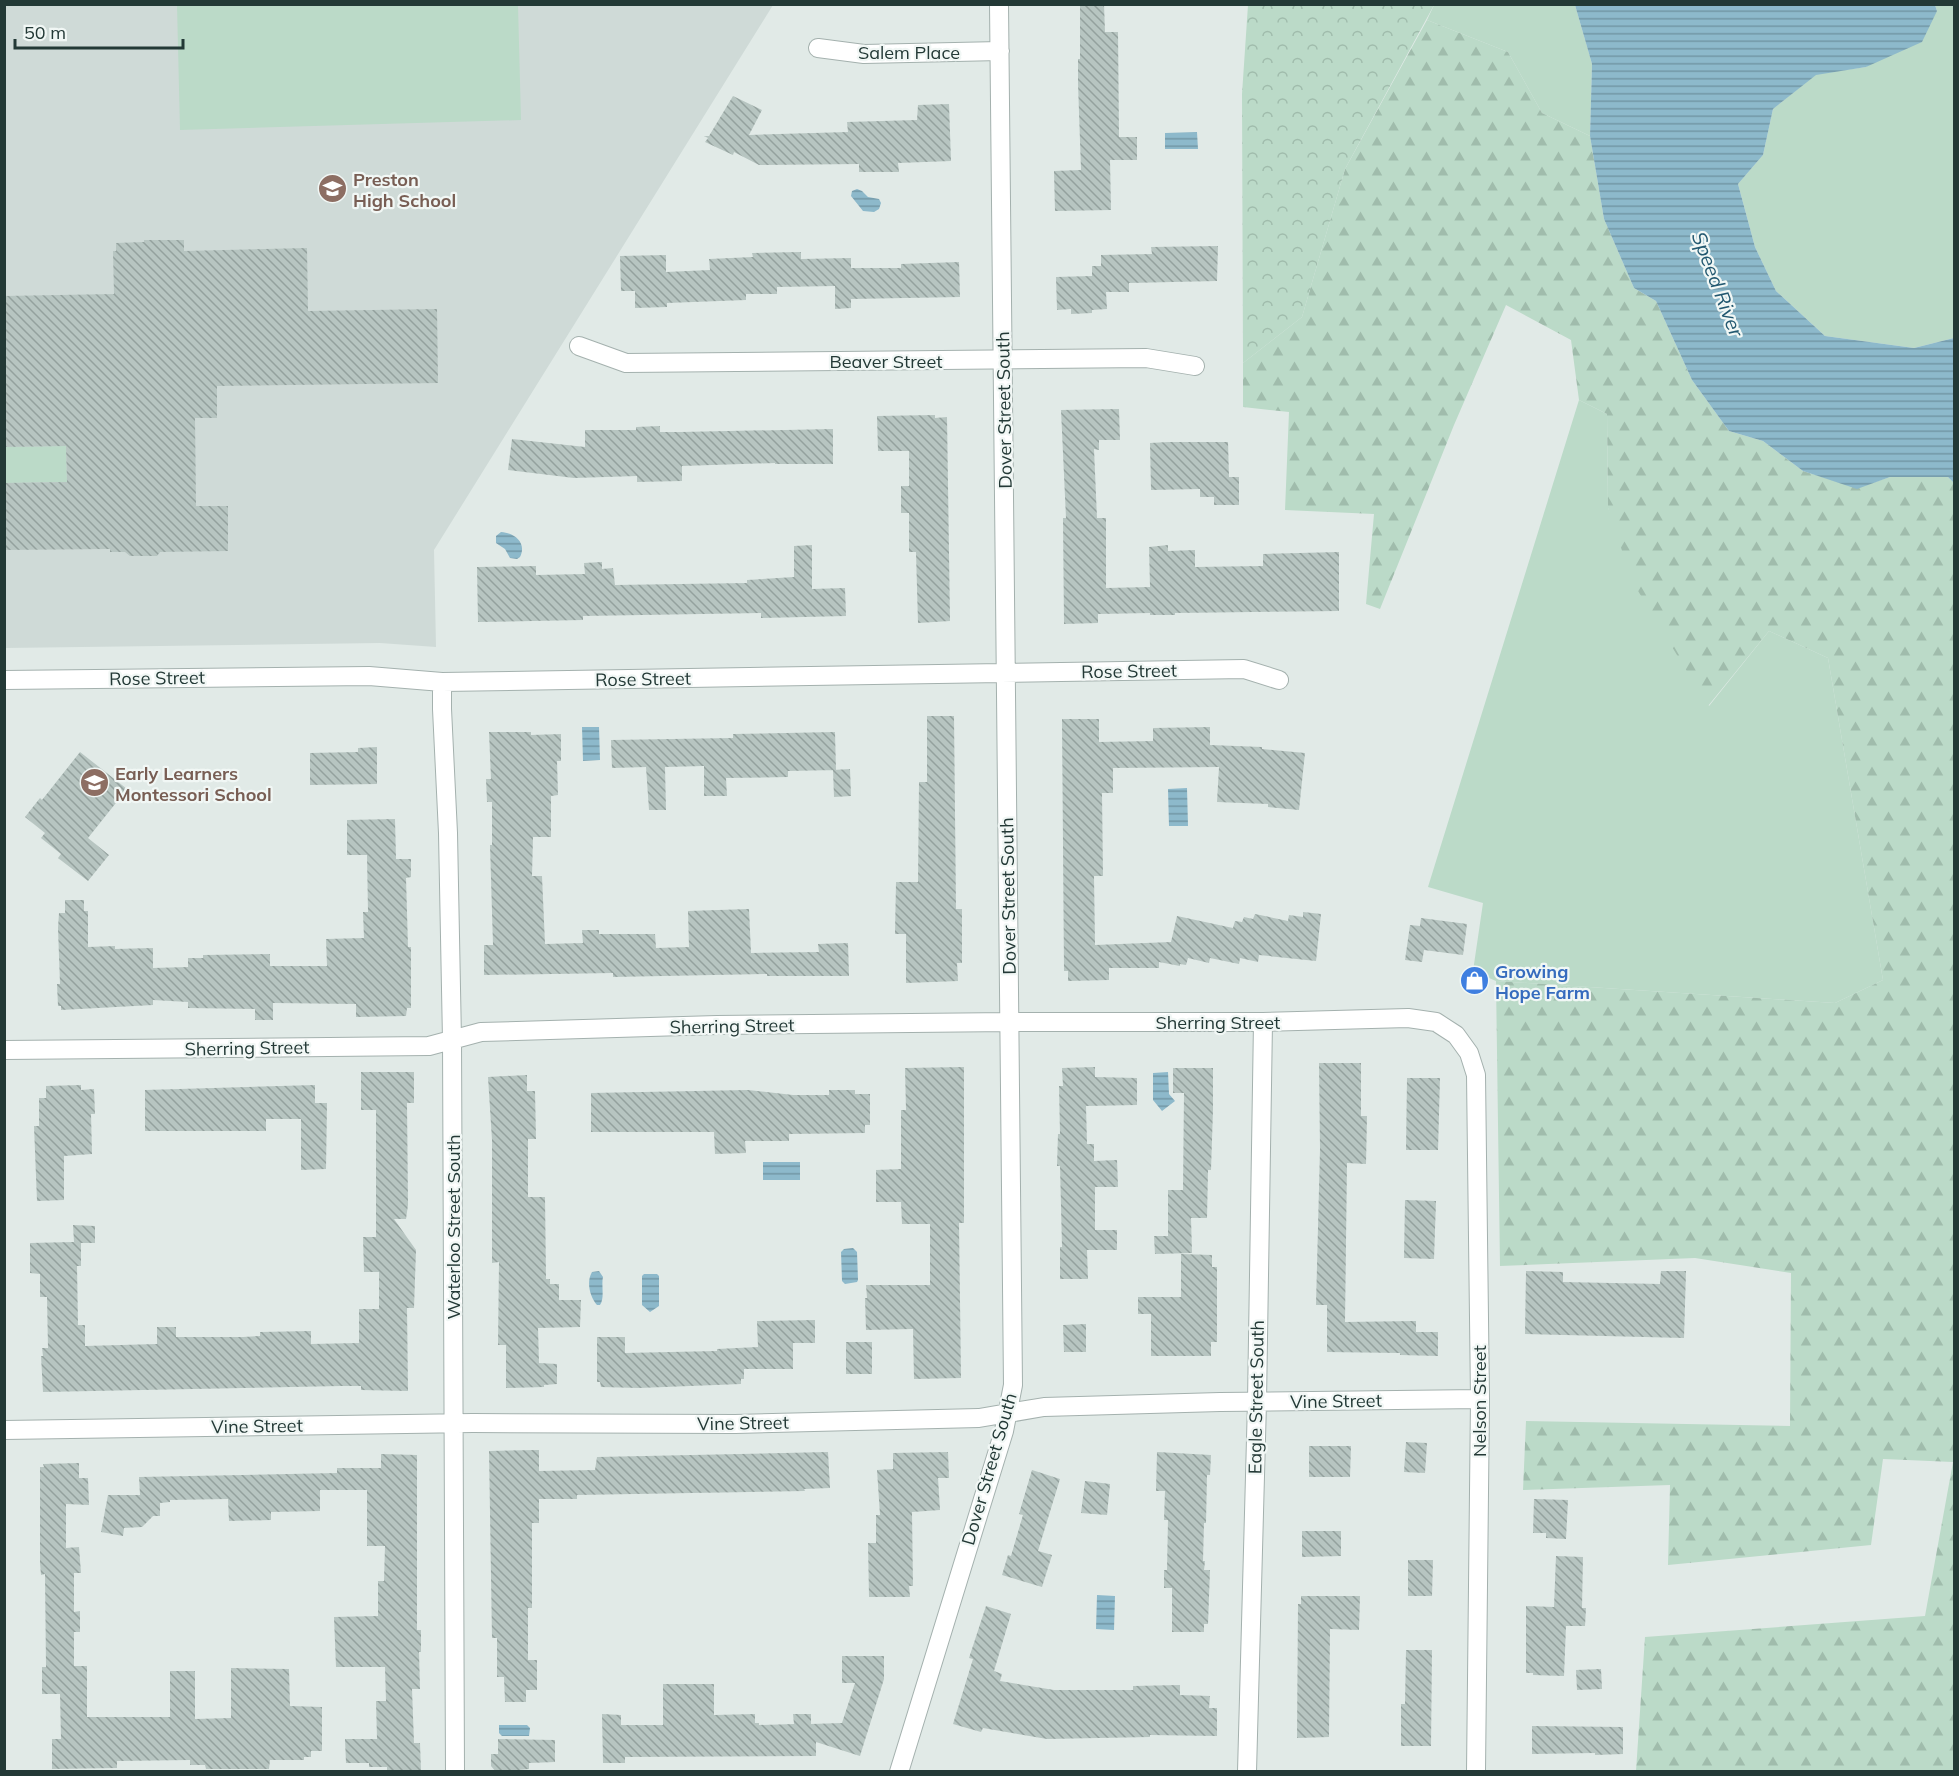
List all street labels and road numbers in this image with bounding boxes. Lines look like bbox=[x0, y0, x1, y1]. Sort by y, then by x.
street label: Salem Place bbox=[858, 41, 960, 64]
street label: Dover Street South bbox=[991, 331, 1017, 489]
street label: Beaver Street bbox=[830, 350, 942, 373]
street label: Rose Street bbox=[1081, 659, 1177, 683]
street label: Rose Street bbox=[109, 666, 205, 690]
street label: Rose Street bbox=[595, 667, 691, 691]
street label: Dover Street South bbox=[995, 817, 1021, 975]
street label: Sherring Street bbox=[1156, 1011, 1280, 1034]
street label: Sherring Street bbox=[669, 1013, 795, 1039]
street label: Sherring Street bbox=[184, 1035, 310, 1061]
street label: Waterloo Street South bbox=[442, 1134, 465, 1320]
street label: Eagle Street South bbox=[1243, 1320, 1269, 1474]
street label: Nelson Street bbox=[1468, 1345, 1491, 1457]
street label: Vine Street bbox=[1290, 1389, 1382, 1413]
street label: Dover Street South bbox=[956, 1390, 1022, 1548]
street label: Vine Street bbox=[697, 1411, 789, 1435]
street label: Vine Street bbox=[211, 1414, 303, 1438]

